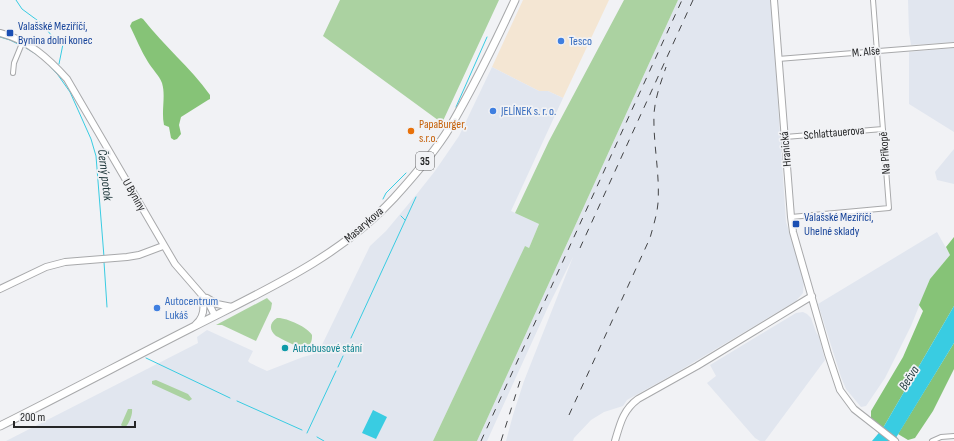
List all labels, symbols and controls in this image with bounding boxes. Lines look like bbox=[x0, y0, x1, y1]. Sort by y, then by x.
place label: Valašské Meziříčí, Bynina dolní konec bbox=[18, 19, 93, 48]
marker: Valašské Meziříčí, Bynina dolní konec bbox=[5, 28, 15, 38]
place label: Tesco bbox=[569, 34, 592, 49]
marker: Tesco bbox=[556, 36, 566, 46]
street label: M. Alše bbox=[851, 43, 881, 61]
place label: JELÍNEK s. r. o. bbox=[500, 104, 556, 119]
marker: JELÍNEK s. r. o. bbox=[488, 106, 498, 116]
place label: PapaBurger, s.r.o. bbox=[419, 117, 466, 146]
street label: Schlattauerova bbox=[803, 123, 865, 143]
marker: PapaBurger, s.r.o. bbox=[406, 126, 416, 136]
street label: Hranická bbox=[777, 130, 795, 167]
street label: Na Příkopě bbox=[876, 131, 894, 175]
water label: Černý potok bbox=[94, 148, 116, 203]
road number: 35 bbox=[416, 152, 434, 170]
street label: U Byniny bbox=[119, 176, 149, 214]
street label: Masarykova bbox=[341, 204, 387, 246]
place label: Valašské Meziříčí, Uhelné sklady bbox=[804, 210, 874, 239]
marker: Valašské Meziříčí, Uhelné sklady bbox=[791, 219, 801, 229]
place label: Autocentrum Lukáš bbox=[164, 294, 219, 323]
marker: Autocentrum Lukáš bbox=[152, 303, 162, 313]
place label: Autobusové stání bbox=[292, 341, 363, 356]
marker: Autobusové stání bbox=[280, 343, 290, 353]
water label: Bečva bbox=[895, 362, 923, 393]
scale bar bbox=[14, 403, 135, 429]
text: 200 m bbox=[20, 410, 46, 425]

